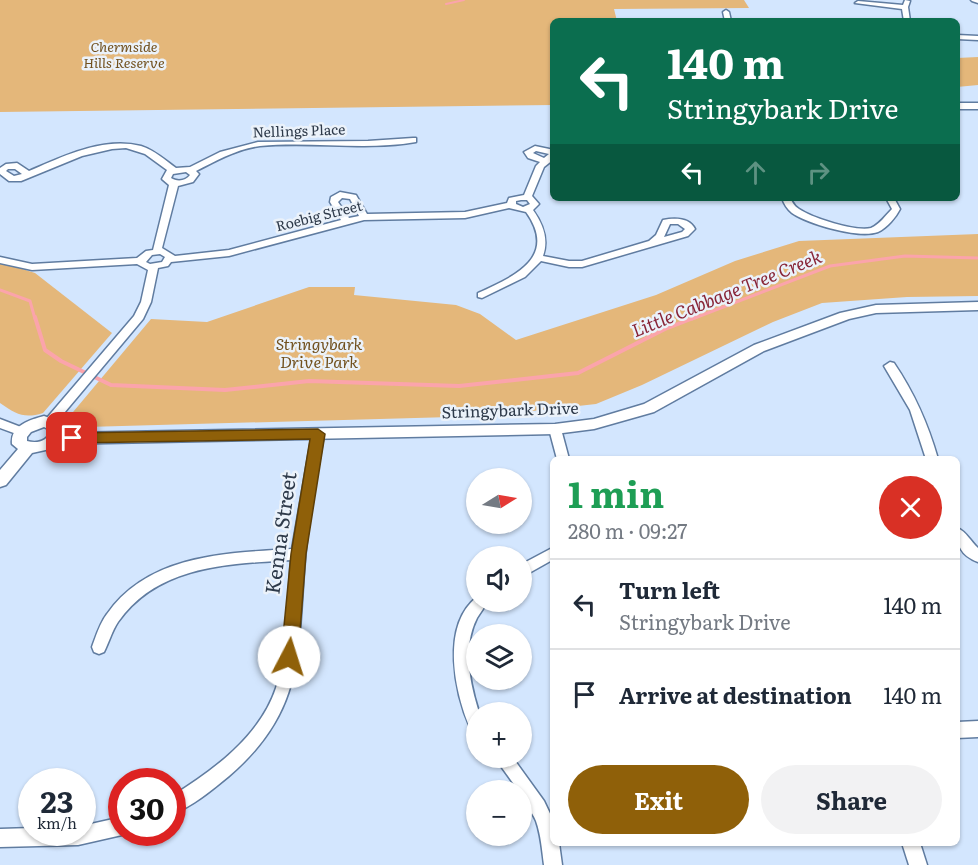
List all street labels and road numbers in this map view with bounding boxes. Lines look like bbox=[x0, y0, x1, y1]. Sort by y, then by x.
street label: Nellings Place bbox=[252, 118, 346, 142]
street label: Roebig Street bbox=[273, 195, 364, 235]
street label: Stringybark Drive bbox=[441, 395, 579, 423]
street label: Kenna Street bbox=[256, 470, 302, 596]

